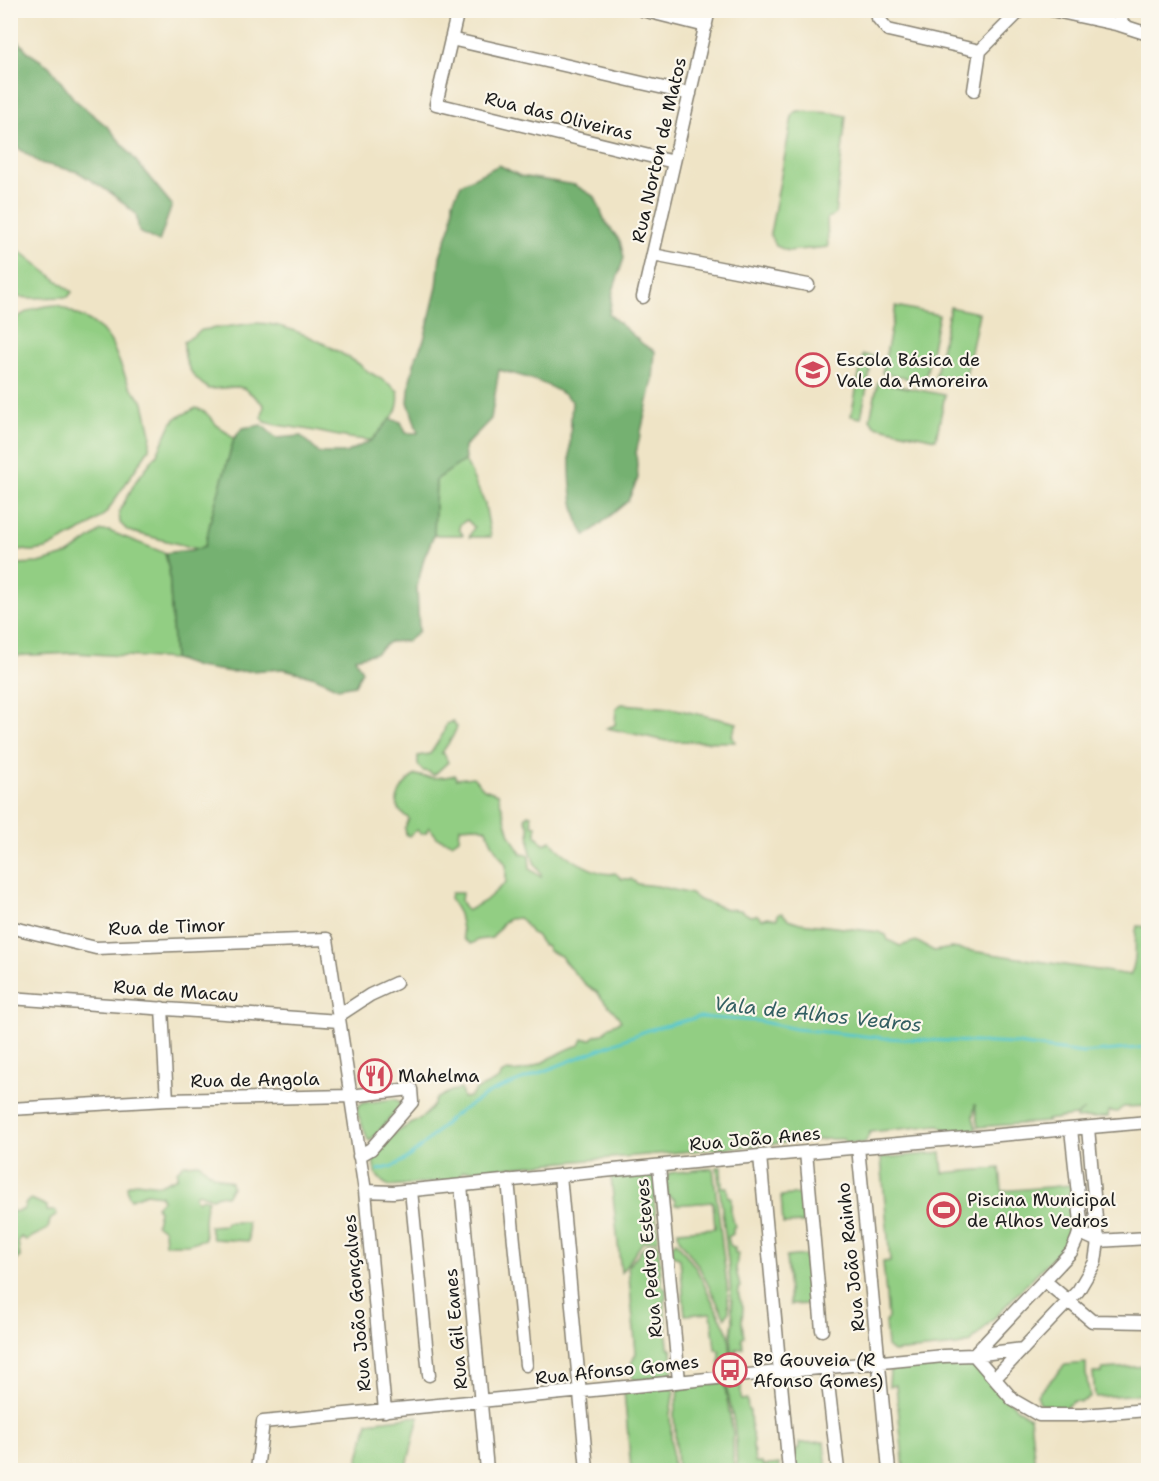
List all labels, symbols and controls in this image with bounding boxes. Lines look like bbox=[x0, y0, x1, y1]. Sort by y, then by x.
street label: Rua Norton de Matos bbox=[626, 55, 692, 245]
street label: Rua das Oliveiras bbox=[482, 86, 636, 146]
place label: Escola Básica de Vale da Amoreira bbox=[836, 348, 988, 393]
school or university icon: Escola Básica de Vale da Amoreira bbox=[795, 352, 831, 388]
street label: Rua de Timor bbox=[108, 913, 226, 941]
street label: Rua de Macau bbox=[113, 975, 239, 1007]
water label: Vala de Alhos Vedros bbox=[713, 990, 923, 1038]
restaurant icon: Mahelma bbox=[357, 1058, 393, 1094]
place label: Mahelma bbox=[398, 1064, 480, 1088]
street label: Rua de Angola bbox=[190, 1067, 320, 1093]
street label: Rua João Anes bbox=[688, 1121, 822, 1157]
street label: Rua Pedro Esteves bbox=[630, 1177, 668, 1339]
street label: Rua João Rainho bbox=[831, 1181, 871, 1333]
place label: Piscina Municipal de Alhos Vedros bbox=[967, 1188, 1116, 1233]
sports icon: Piscina Municipal de Alhos Vedros bbox=[926, 1192, 962, 1228]
street label: Rua João Gonçalves bbox=[337, 1213, 377, 1393]
street label: Rua Gil Eanes bbox=[439, 1267, 473, 1391]
place label: Bº Gouveia (R Afonso Gomes) bbox=[753, 1348, 883, 1393]
street label: Rua Afonso Gomes bbox=[534, 1349, 700, 1391]
bus stop icon: Bº Gouveia (R Afonso Gomes) bbox=[712, 1352, 748, 1388]

